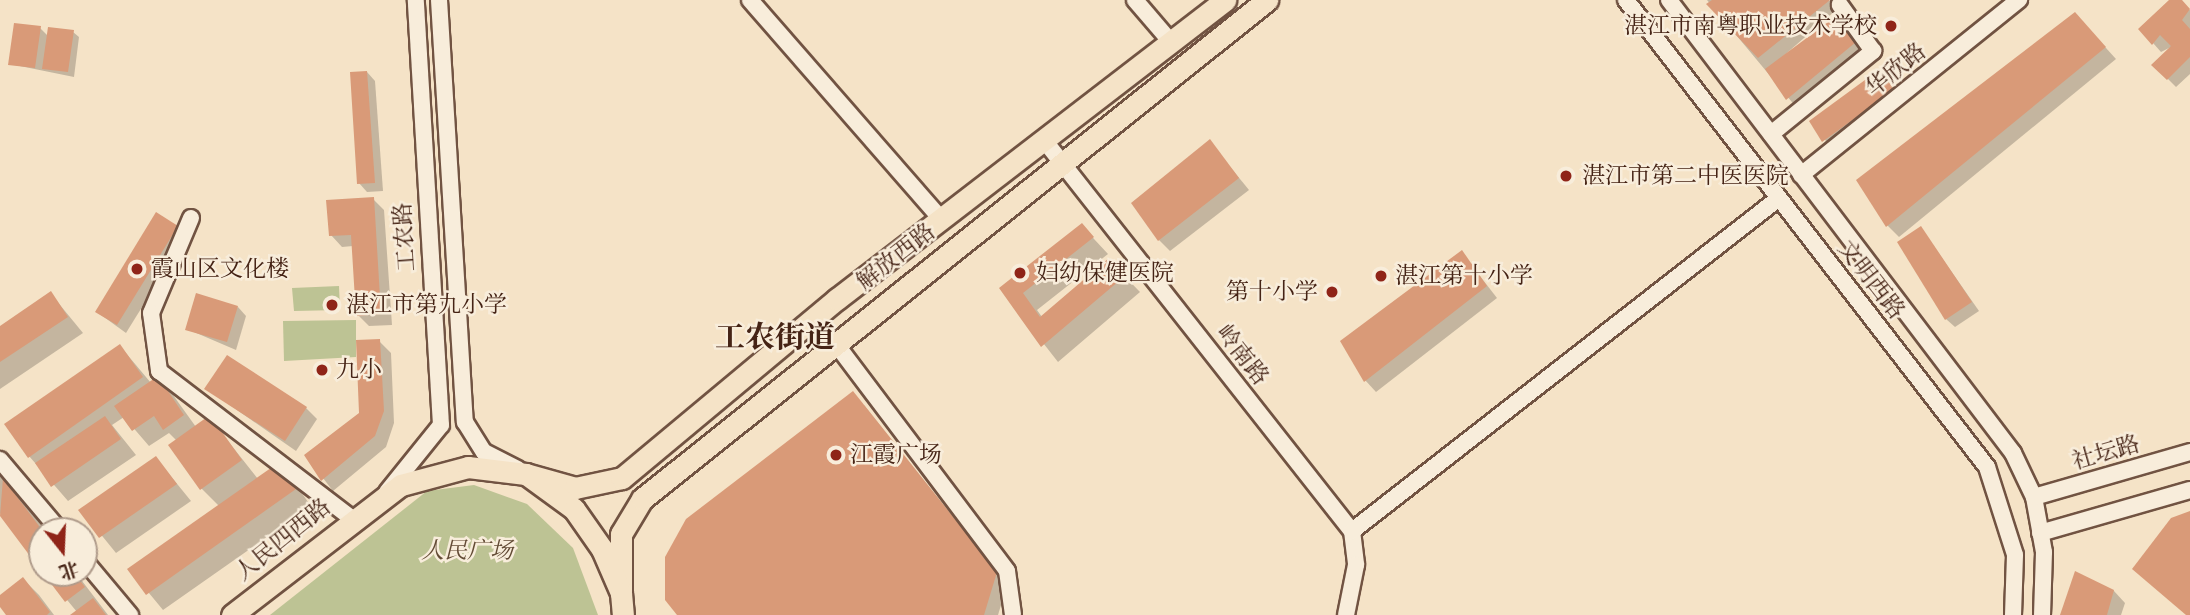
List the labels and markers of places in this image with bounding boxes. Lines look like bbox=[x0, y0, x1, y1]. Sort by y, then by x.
place label: 湛江市南粤职业技术学校 bbox=[1624, 12, 1877, 40]
marker: 湛江市南粤职业技术学校 bbox=[1883, 18, 1899, 34]
place label: 湛江市第二中医医院 bbox=[1582, 162, 1789, 190]
marker: 湛江市第二中医医院 bbox=[1556, 166, 1576, 186]
place label: 霞山区文化楼 bbox=[151, 255, 289, 283]
place label: 妇幼保健医院 bbox=[1036, 259, 1174, 287]
marker: 霞山区文化楼 bbox=[129, 261, 145, 277]
place label: 湛江第十小学 bbox=[1395, 262, 1533, 290]
marker: 妇幼保健医院 bbox=[1010, 263, 1030, 283]
marker: 湛江第十小学 bbox=[1373, 268, 1389, 284]
place label: 第十小学 bbox=[1226, 278, 1318, 306]
marker: 第十小学 bbox=[1324, 284, 1340, 300]
place label: 湛江市第九小学 bbox=[346, 291, 507, 319]
marker: 湛江市第九小学 bbox=[324, 297, 340, 313]
place label: 九小 bbox=[336, 356, 382, 384]
marker: 九小 bbox=[314, 362, 330, 378]
place label: 江霞广场 bbox=[850, 441, 942, 469]
marker: 江霞广场 bbox=[828, 447, 844, 463]

